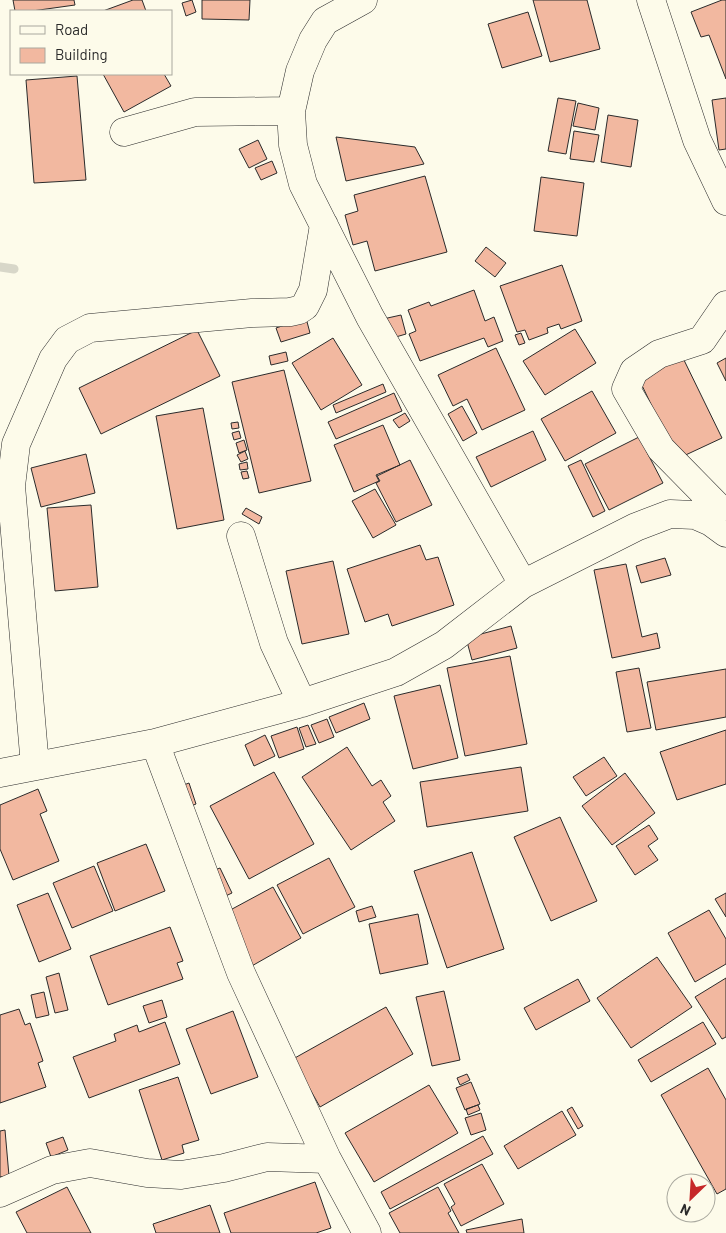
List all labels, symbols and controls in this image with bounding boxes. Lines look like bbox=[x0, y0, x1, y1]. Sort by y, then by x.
legend bbox=[10, 10, 172, 75]
text: Road bbox=[55, 20, 88, 38]
text: Building bbox=[55, 45, 108, 63]
north arrow bbox=[666, 1173, 716, 1223]
text: N bbox=[677, 1201, 693, 1220]

